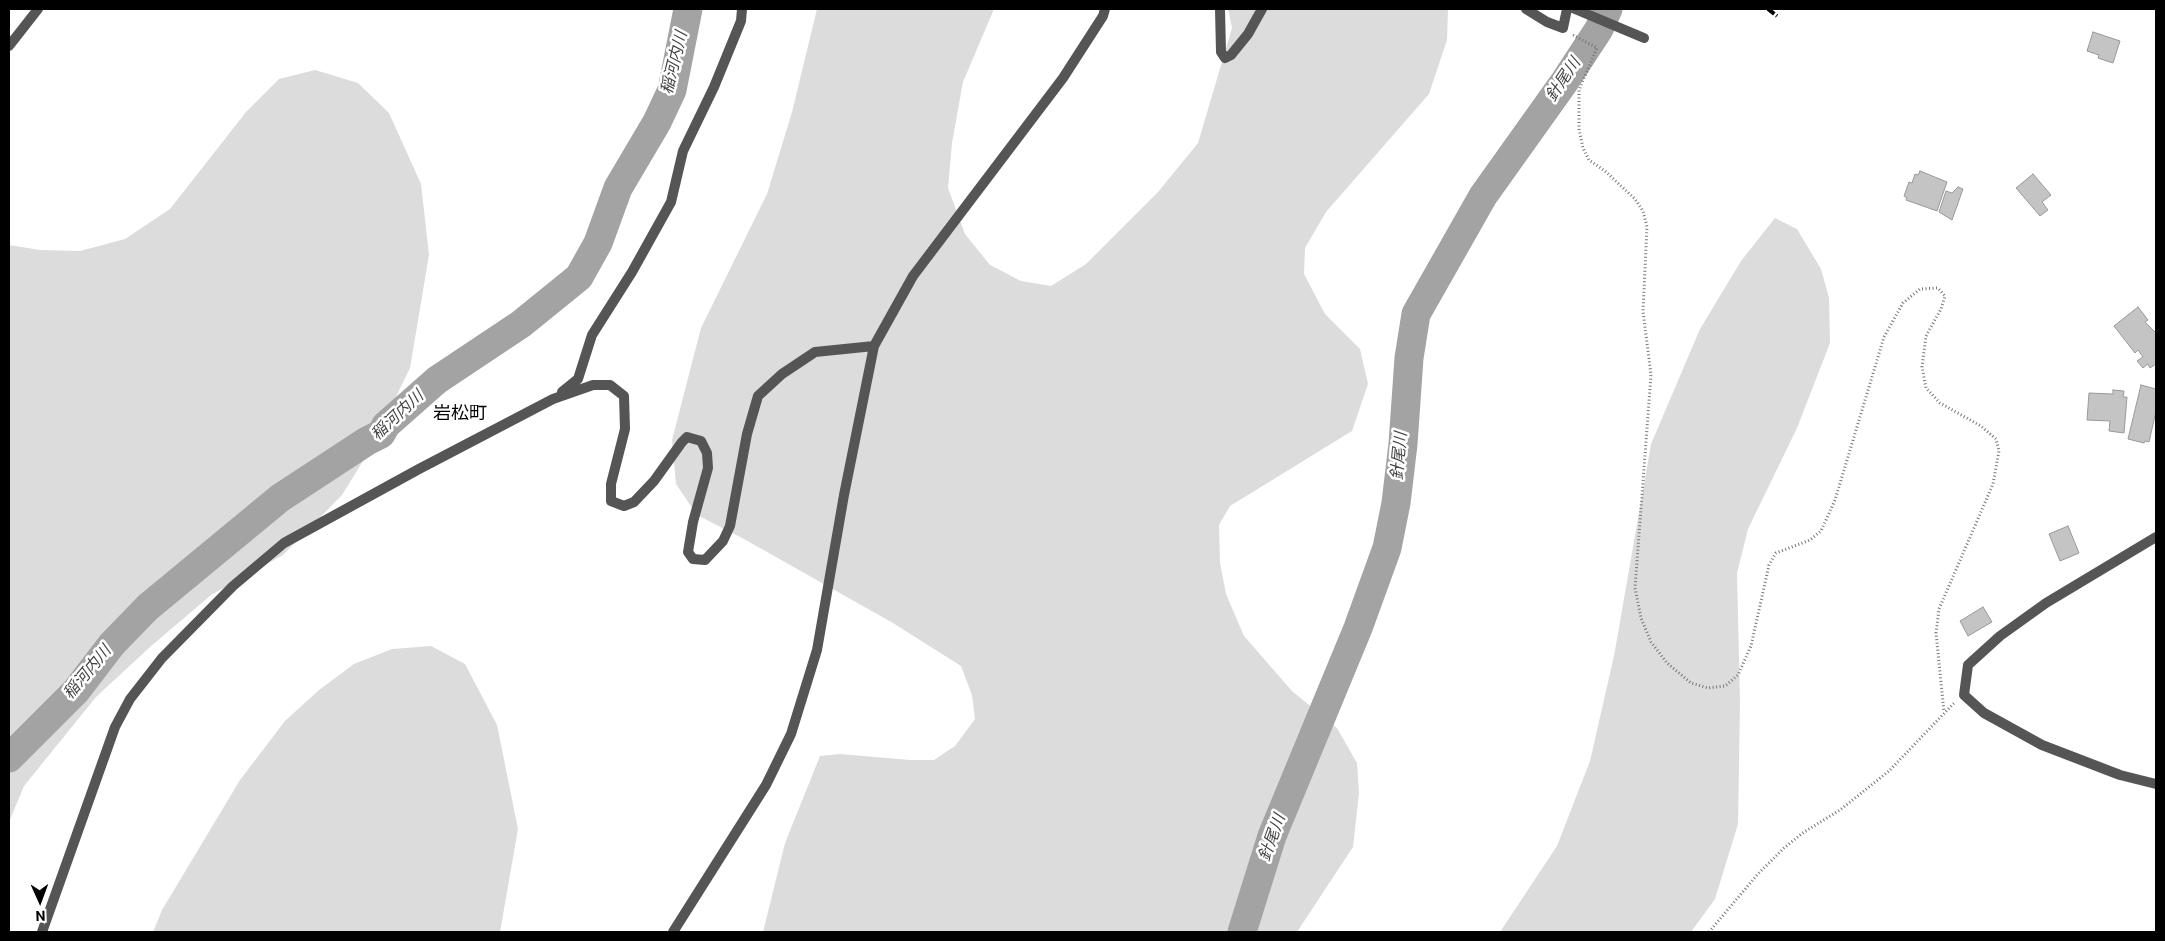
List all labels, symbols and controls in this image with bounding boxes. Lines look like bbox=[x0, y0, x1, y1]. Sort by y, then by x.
water label: 稲河内川 bbox=[658, 30, 692, 96]
water label: 針尾川 bbox=[1543, 55, 1585, 105]
water label: 稲河内川 bbox=[368, 387, 428, 445]
district label: 岩松町 bbox=[433, 403, 487, 425]
water label: 針尾川 bbox=[1388, 431, 1412, 481]
water label: 稲河内川 bbox=[60, 642, 116, 704]
water label: 針尾川 bbox=[1256, 812, 1290, 864]
north arrow bbox=[15, 876, 65, 926]
text: N bbox=[35, 908, 46, 924]

